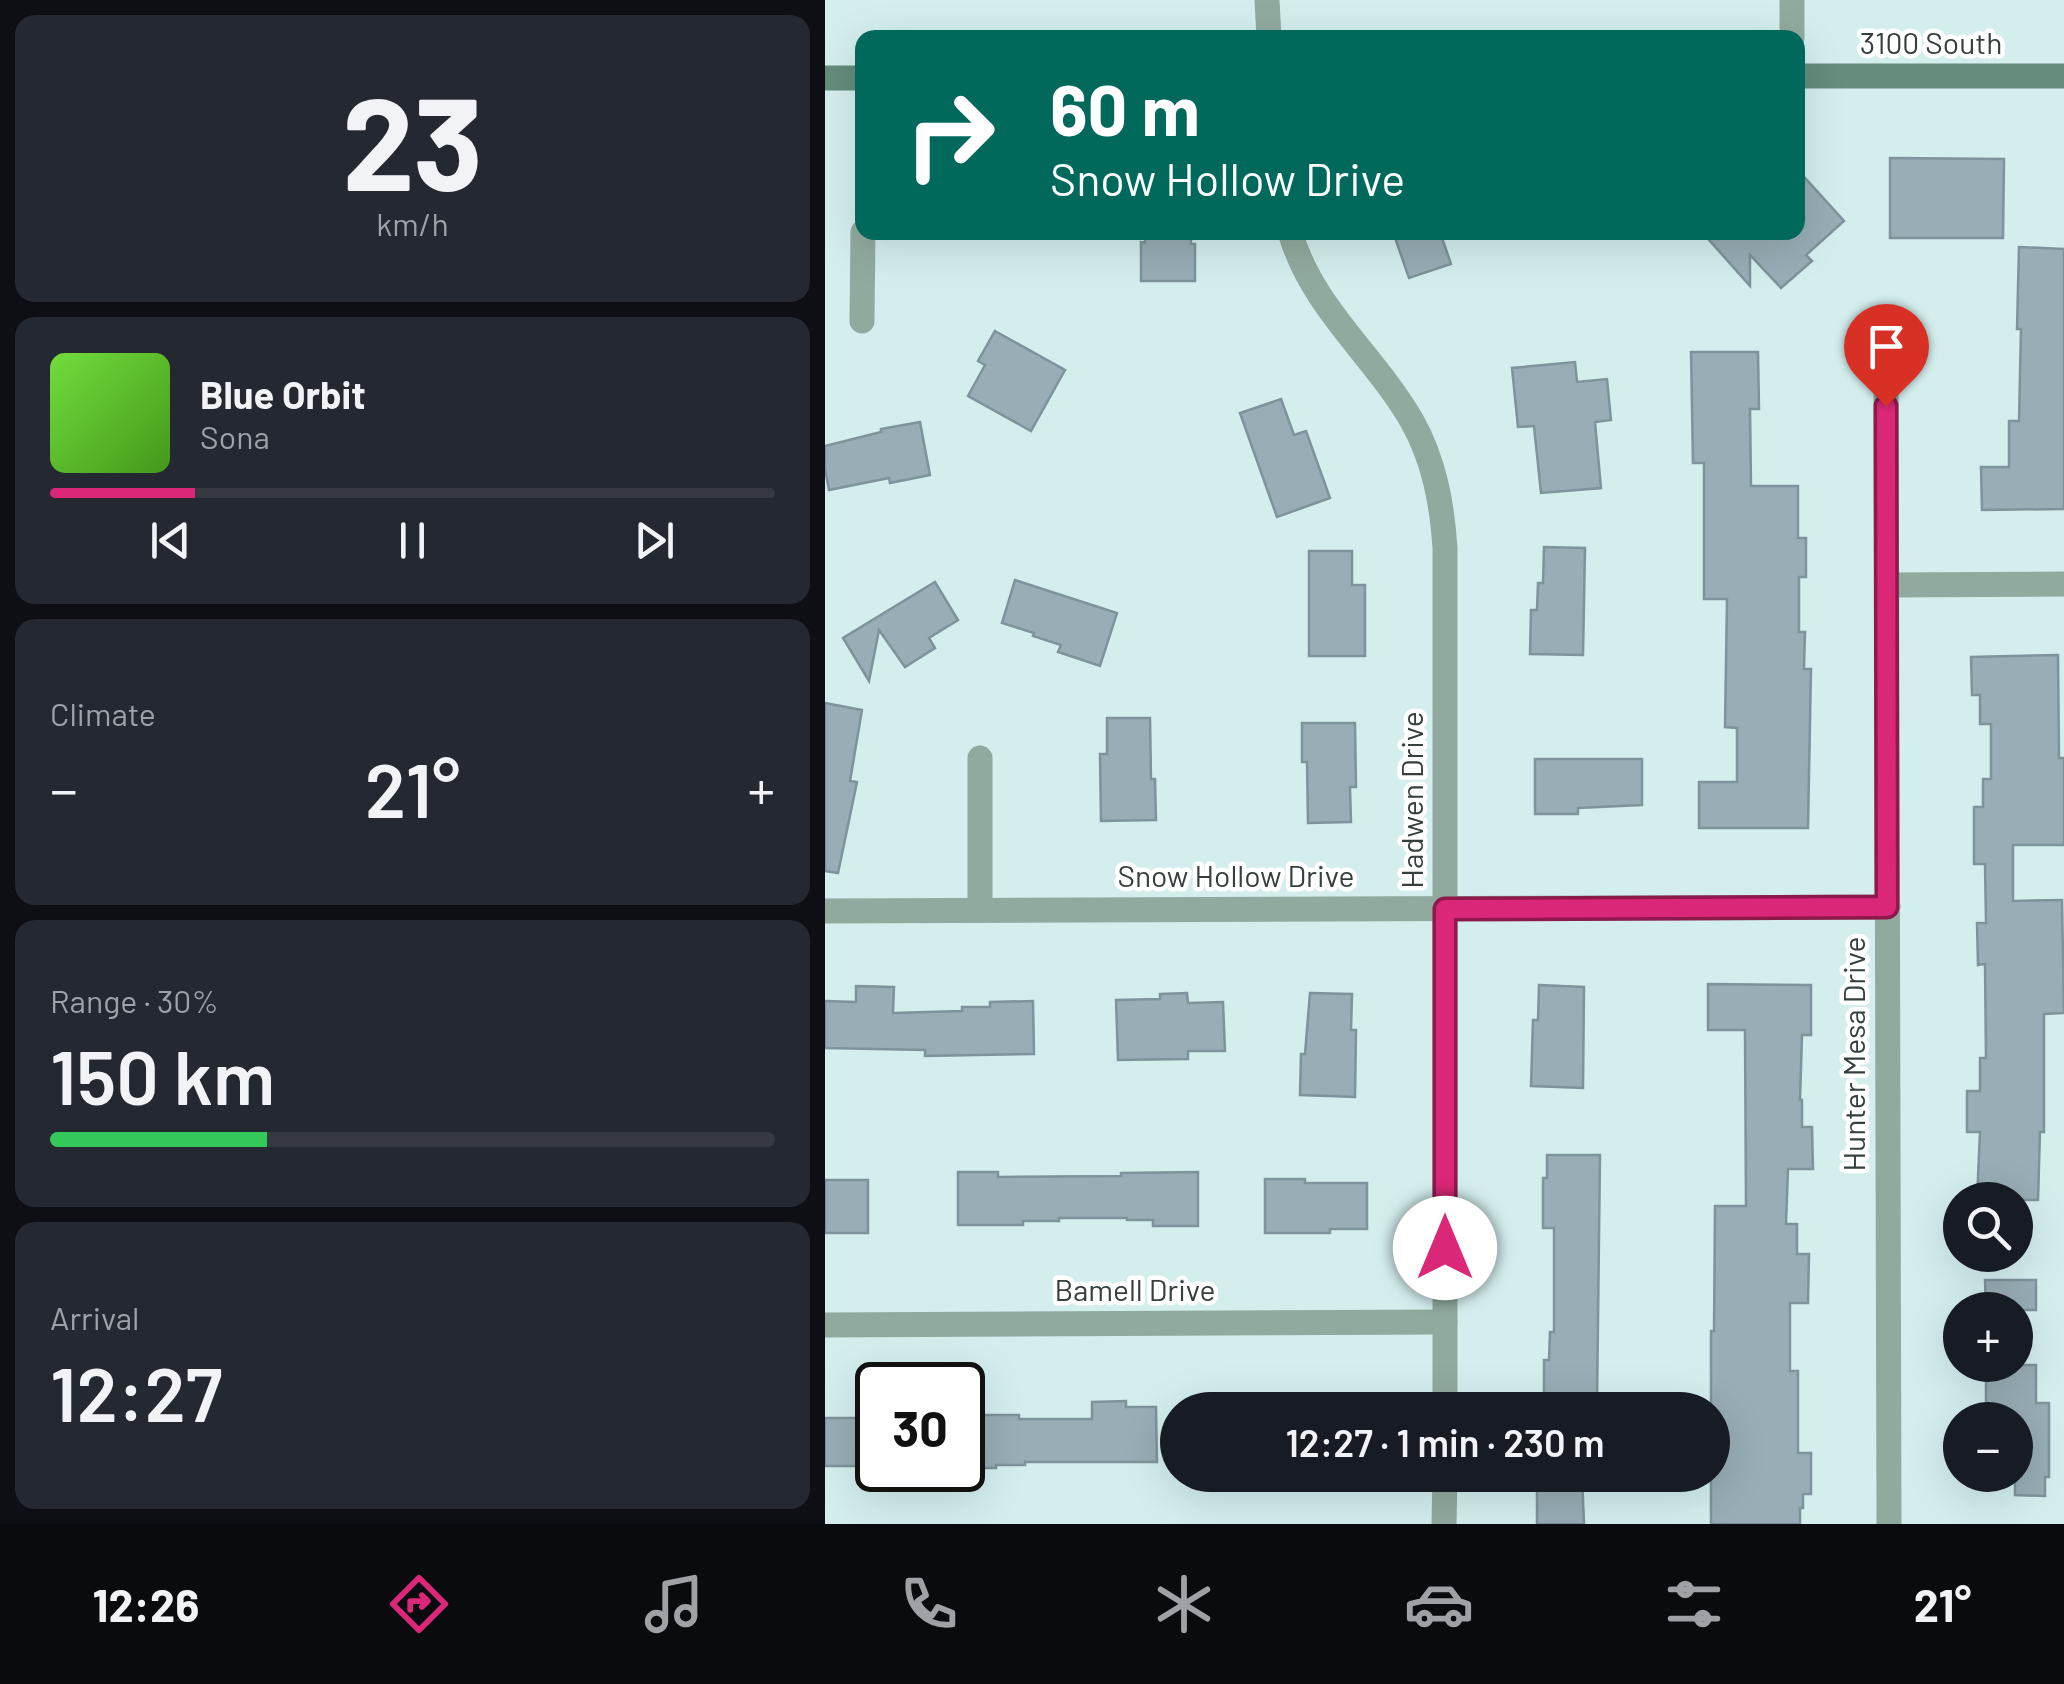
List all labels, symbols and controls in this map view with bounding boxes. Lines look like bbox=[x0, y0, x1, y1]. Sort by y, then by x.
street label: 3100 South bbox=[1860, 24, 2002, 60]
text: 23 bbox=[342, 61, 483, 217]
text: 60 m bbox=[1050, 66, 1200, 150]
icon: right bbox=[885, 70, 1015, 200]
text: Snow Hollow Drive bbox=[1050, 151, 1405, 205]
text: km/h bbox=[376, 204, 449, 242]
pin bbox=[1844, 304, 1929, 407]
icon: arrive bbox=[1859, 319, 1914, 374]
text: Blue Orbit bbox=[200, 371, 366, 417]
text: Sona bbox=[200, 417, 270, 455]
icon: previous bbox=[143, 513, 198, 568]
icon: pause bbox=[385, 513, 440, 568]
icon: next bbox=[627, 513, 682, 568]
text: Climate bbox=[50, 694, 156, 732]
street label: Hadwen Drive bbox=[1393, 711, 1429, 889]
text: 21° bbox=[365, 743, 460, 833]
text: − bbox=[50, 755, 78, 821]
text: + bbox=[747, 755, 775, 821]
street label: Snow Hollow Drive bbox=[1118, 857, 1354, 893]
street label: Hunter Mesa Drive bbox=[1835, 936, 1871, 1172]
text: Range · 30% bbox=[50, 981, 219, 1019]
text: 150 km bbox=[50, 1030, 275, 1120]
map controls bbox=[1943, 1182, 2033, 1492]
button: search bbox=[1943, 1182, 2033, 1272]
position arrow bbox=[1393, 1196, 1497, 1300]
street label: Bamell Drive bbox=[1054, 1271, 1216, 1307]
button: + bbox=[1943, 1292, 2033, 1382]
text: Arrival bbox=[50, 1298, 139, 1336]
text: 12:27 bbox=[50, 1347, 222, 1437]
speed limit sign: 30 bbox=[855, 1362, 985, 1492]
button: − bbox=[1943, 1402, 2033, 1492]
text: 12:27 · 1 min · 230 m bbox=[1285, 1419, 1605, 1465]
icon: directions bbox=[384, 1569, 454, 1639]
icon: music bbox=[639, 1569, 709, 1639]
icon: phone bbox=[894, 1569, 964, 1639]
icon: climate bbox=[1149, 1569, 1219, 1639]
icon: car bbox=[1404, 1569, 1474, 1639]
icon: filters bbox=[1659, 1569, 1729, 1639]
text: 12:26 bbox=[92, 1577, 199, 1631]
text: 21° bbox=[1914, 1577, 1971, 1631]

